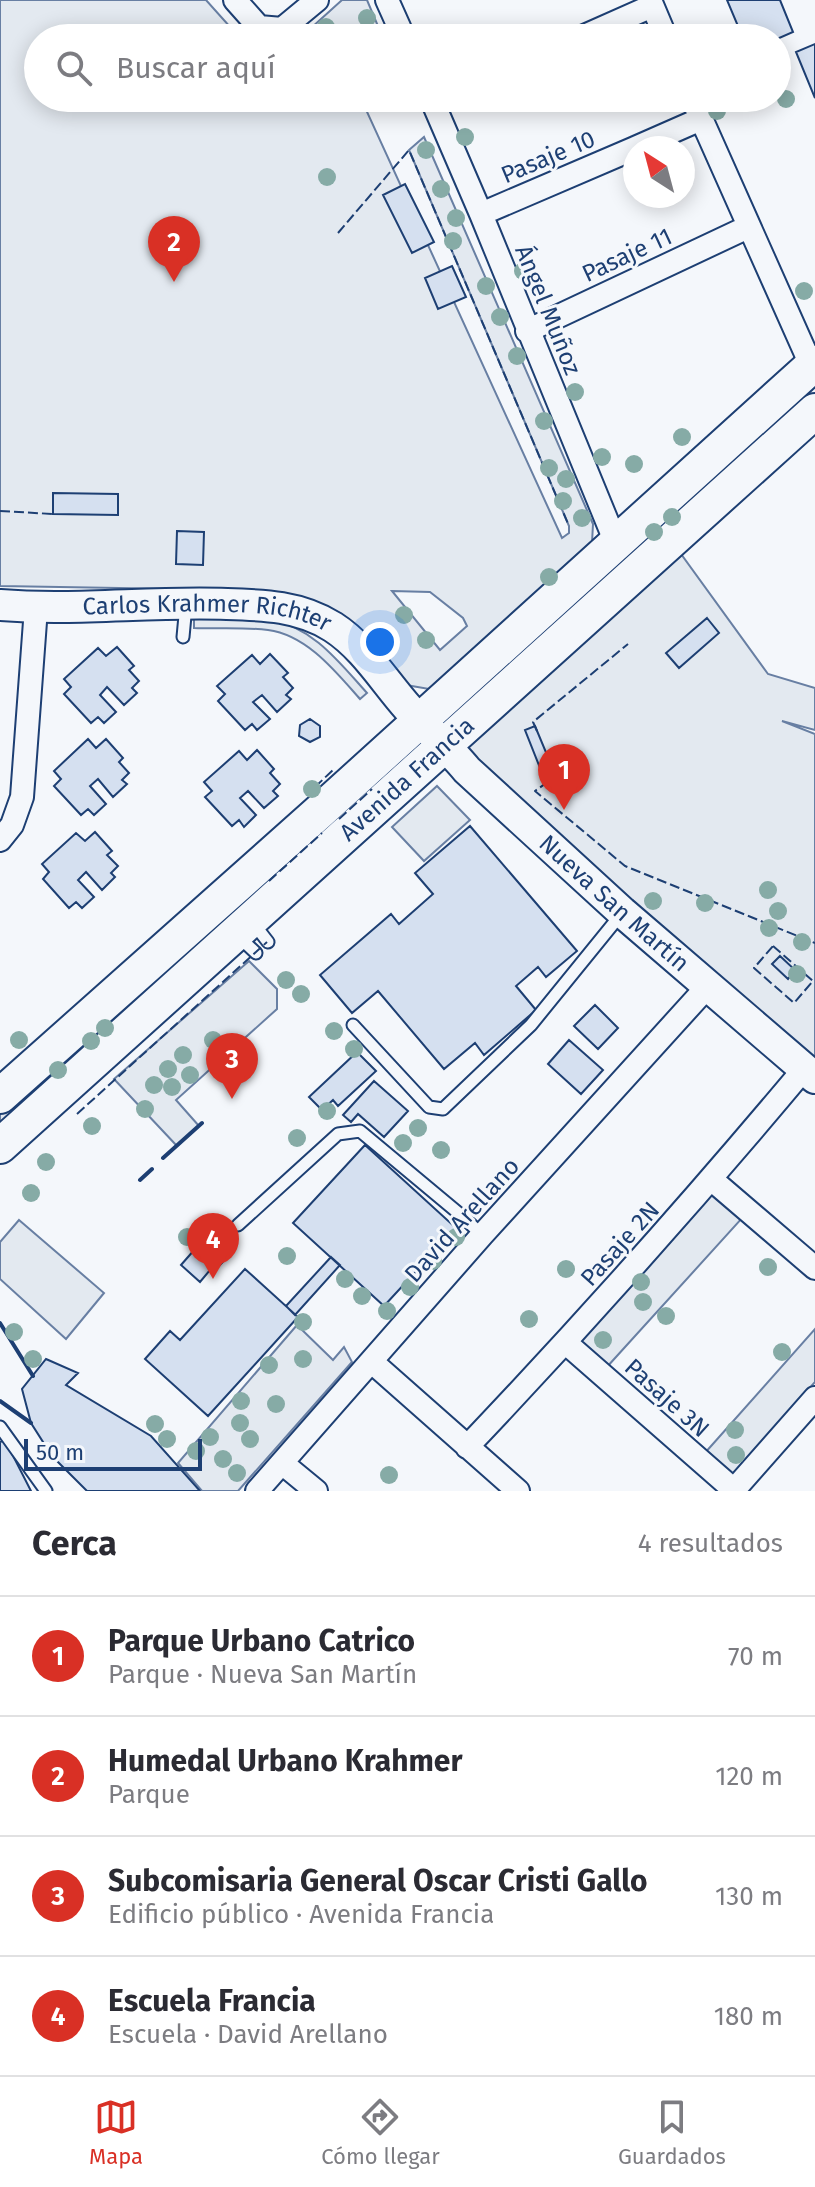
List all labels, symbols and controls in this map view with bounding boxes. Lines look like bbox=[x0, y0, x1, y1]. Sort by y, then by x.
search box bbox=[24, 24, 791, 112]
icon: search bbox=[52, 46, 96, 90]
text: Buscar aquí bbox=[116, 50, 276, 86]
street label: Pasaje 10 bbox=[497, 125, 599, 189]
north arrow bbox=[623, 136, 695, 208]
pin: 2 bbox=[148, 216, 200, 282]
street label: Pasaje 11 bbox=[578, 222, 676, 288]
street label: Ángel Muñoz bbox=[509, 241, 588, 379]
street label: Carlos Krahmer Richter bbox=[82, 589, 337, 638]
your location bbox=[360, 622, 400, 662]
street label: Avenida Francia bbox=[334, 711, 480, 847]
pin: 1 bbox=[538, 744, 590, 810]
street label: Nueva San Martín bbox=[533, 829, 695, 977]
pin: 3 bbox=[206, 1033, 258, 1099]
street label: David Arellano bbox=[399, 1152, 525, 1288]
street label: Pasaje 2N bbox=[575, 1196, 665, 1292]
pin: 4 bbox=[187, 1213, 239, 1279]
street label: Pasaje 3N bbox=[619, 1353, 715, 1443]
scale bar bbox=[24, 1435, 202, 1471]
text: 50 m bbox=[36, 1439, 84, 1466]
text: Cerca bbox=[32, 1523, 117, 1564]
text: 4 resultados bbox=[638, 1528, 783, 1559]
text: Parque Urbano Catrico bbox=[108, 1623, 415, 1659]
text: 1 bbox=[52, 1641, 64, 1672]
text: 70 m bbox=[728, 1641, 783, 1672]
text: Parque · Nueva San Martín bbox=[108, 1659, 417, 1690]
text: Humedal Urbano Krahmer bbox=[108, 1743, 462, 1779]
text: 2 bbox=[51, 1761, 65, 1792]
text: 120 m bbox=[715, 1761, 783, 1792]
text: Parque bbox=[108, 1779, 190, 1810]
text: Subcomisaria General Oscar Cristi Gallo bbox=[108, 1863, 648, 1899]
text: 3 bbox=[51, 1881, 65, 1912]
text: 130 m bbox=[715, 1881, 783, 1912]
text: Edificio público · Avenida Francia bbox=[108, 1899, 494, 1930]
text: Escuela Francia bbox=[108, 1983, 316, 2019]
text: 4 bbox=[51, 2001, 65, 2032]
text: 180 m bbox=[714, 2001, 783, 2032]
text: Escuela · David Arellano bbox=[108, 2019, 388, 2050]
tab: Mapa bbox=[89, 2095, 143, 2170]
tab: Cómo llegar bbox=[321, 2095, 440, 2170]
tab: Guardados bbox=[618, 2095, 726, 2170]

